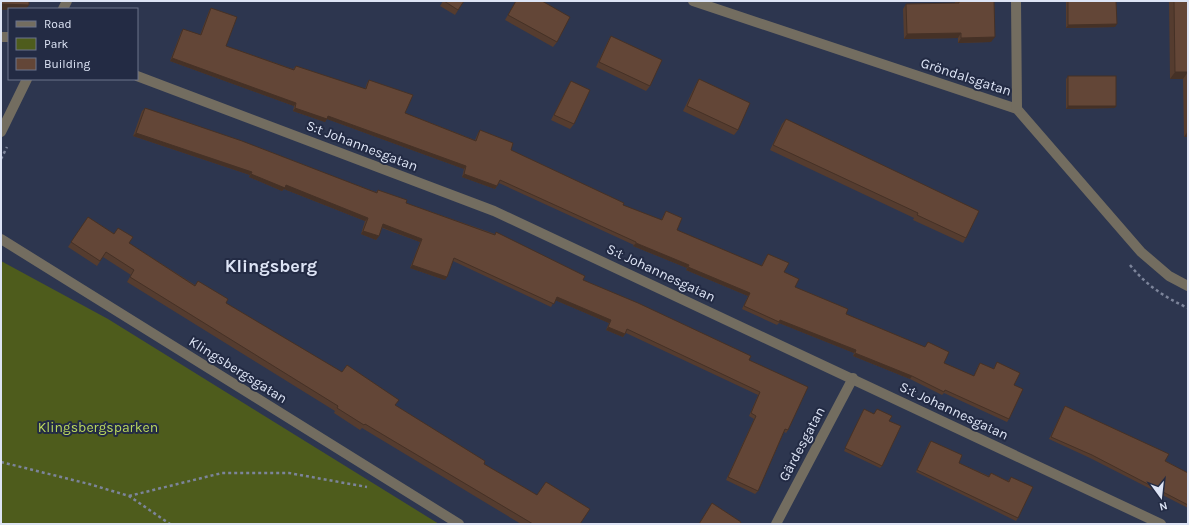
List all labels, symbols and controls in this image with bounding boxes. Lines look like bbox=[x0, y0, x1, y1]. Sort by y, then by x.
legend bbox=[8, 8, 138, 80]
text: Road bbox=[44, 17, 72, 31]
text: Park bbox=[44, 37, 69, 51]
street label: Gröndalsgatan bbox=[918, 54, 1014, 100]
text: Building bbox=[44, 57, 91, 71]
street label: S:t Johannesgatan bbox=[304, 117, 420, 175]
street label: S:t Johannesgatan bbox=[604, 240, 718, 306]
district label: Klingsberg bbox=[225, 255, 318, 277]
street label: Klingsbergsgatan bbox=[186, 333, 290, 407]
street label: S:t Johannesgatan bbox=[897, 378, 1011, 444]
street label: Gärdesgatan bbox=[775, 404, 829, 484]
park label: Klingsbergsparken bbox=[38, 419, 158, 436]
north arrow bbox=[1141, 477, 1181, 517]
text: N bbox=[1158, 499, 1169, 513]

